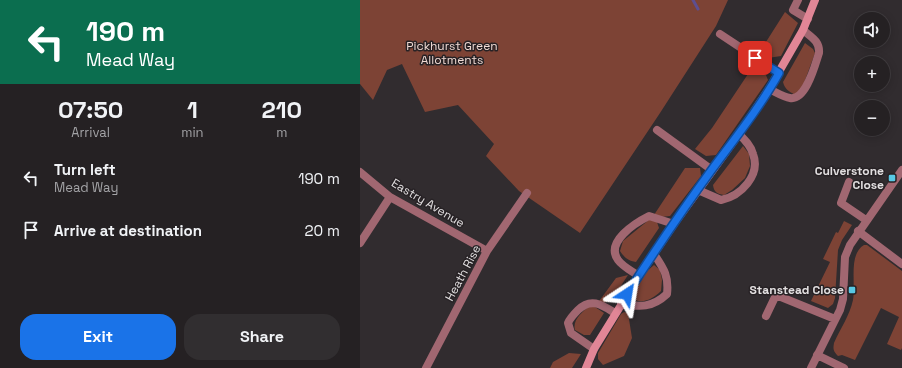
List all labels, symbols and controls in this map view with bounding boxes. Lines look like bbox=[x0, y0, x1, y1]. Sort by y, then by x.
map controls bbox=[854, 12, 890, 136]
button: sound bbox=[854, 12, 890, 48]
text: 190 m bbox=[86, 13, 165, 49]
icon: left bbox=[20, 16, 72, 68]
park label: Pickhurst Green Allotments bbox=[406, 38, 498, 68]
pin bbox=[738, 41, 772, 75]
icon: arrive bbox=[744, 47, 766, 69]
text: Mead Way bbox=[86, 48, 175, 71]
button: + bbox=[854, 56, 890, 92]
text: 07:50 bbox=[58, 94, 123, 125]
text: 1 bbox=[187, 94, 198, 125]
text: 210 bbox=[261, 94, 302, 125]
button: − bbox=[854, 100, 890, 136]
text: Arrival bbox=[71, 124, 110, 141]
text: min bbox=[181, 124, 204, 141]
text: m bbox=[276, 124, 287, 141]
text: Turn left bbox=[54, 160, 116, 179]
place label: Culverstone Close bbox=[815, 163, 884, 193]
icon: left bbox=[20, 167, 42, 189]
text: 190 m bbox=[298, 169, 340, 188]
marker: Culverstone Close bbox=[887, 173, 897, 183]
street label: Eastry Avenue bbox=[389, 175, 467, 231]
text: Mead Way bbox=[54, 179, 118, 196]
icon: arrive bbox=[20, 219, 42, 241]
text: Arrive at destination bbox=[54, 221, 202, 240]
text: 20 m bbox=[305, 221, 340, 240]
street label: Heath Rise bbox=[442, 242, 484, 304]
position arrow bbox=[606, 273, 648, 315]
place label: Stanstead Close bbox=[750, 282, 844, 298]
marker: Stanstead Close bbox=[847, 285, 857, 295]
button: Exit bbox=[20, 314, 176, 360]
button: Share bbox=[184, 314, 340, 360]

